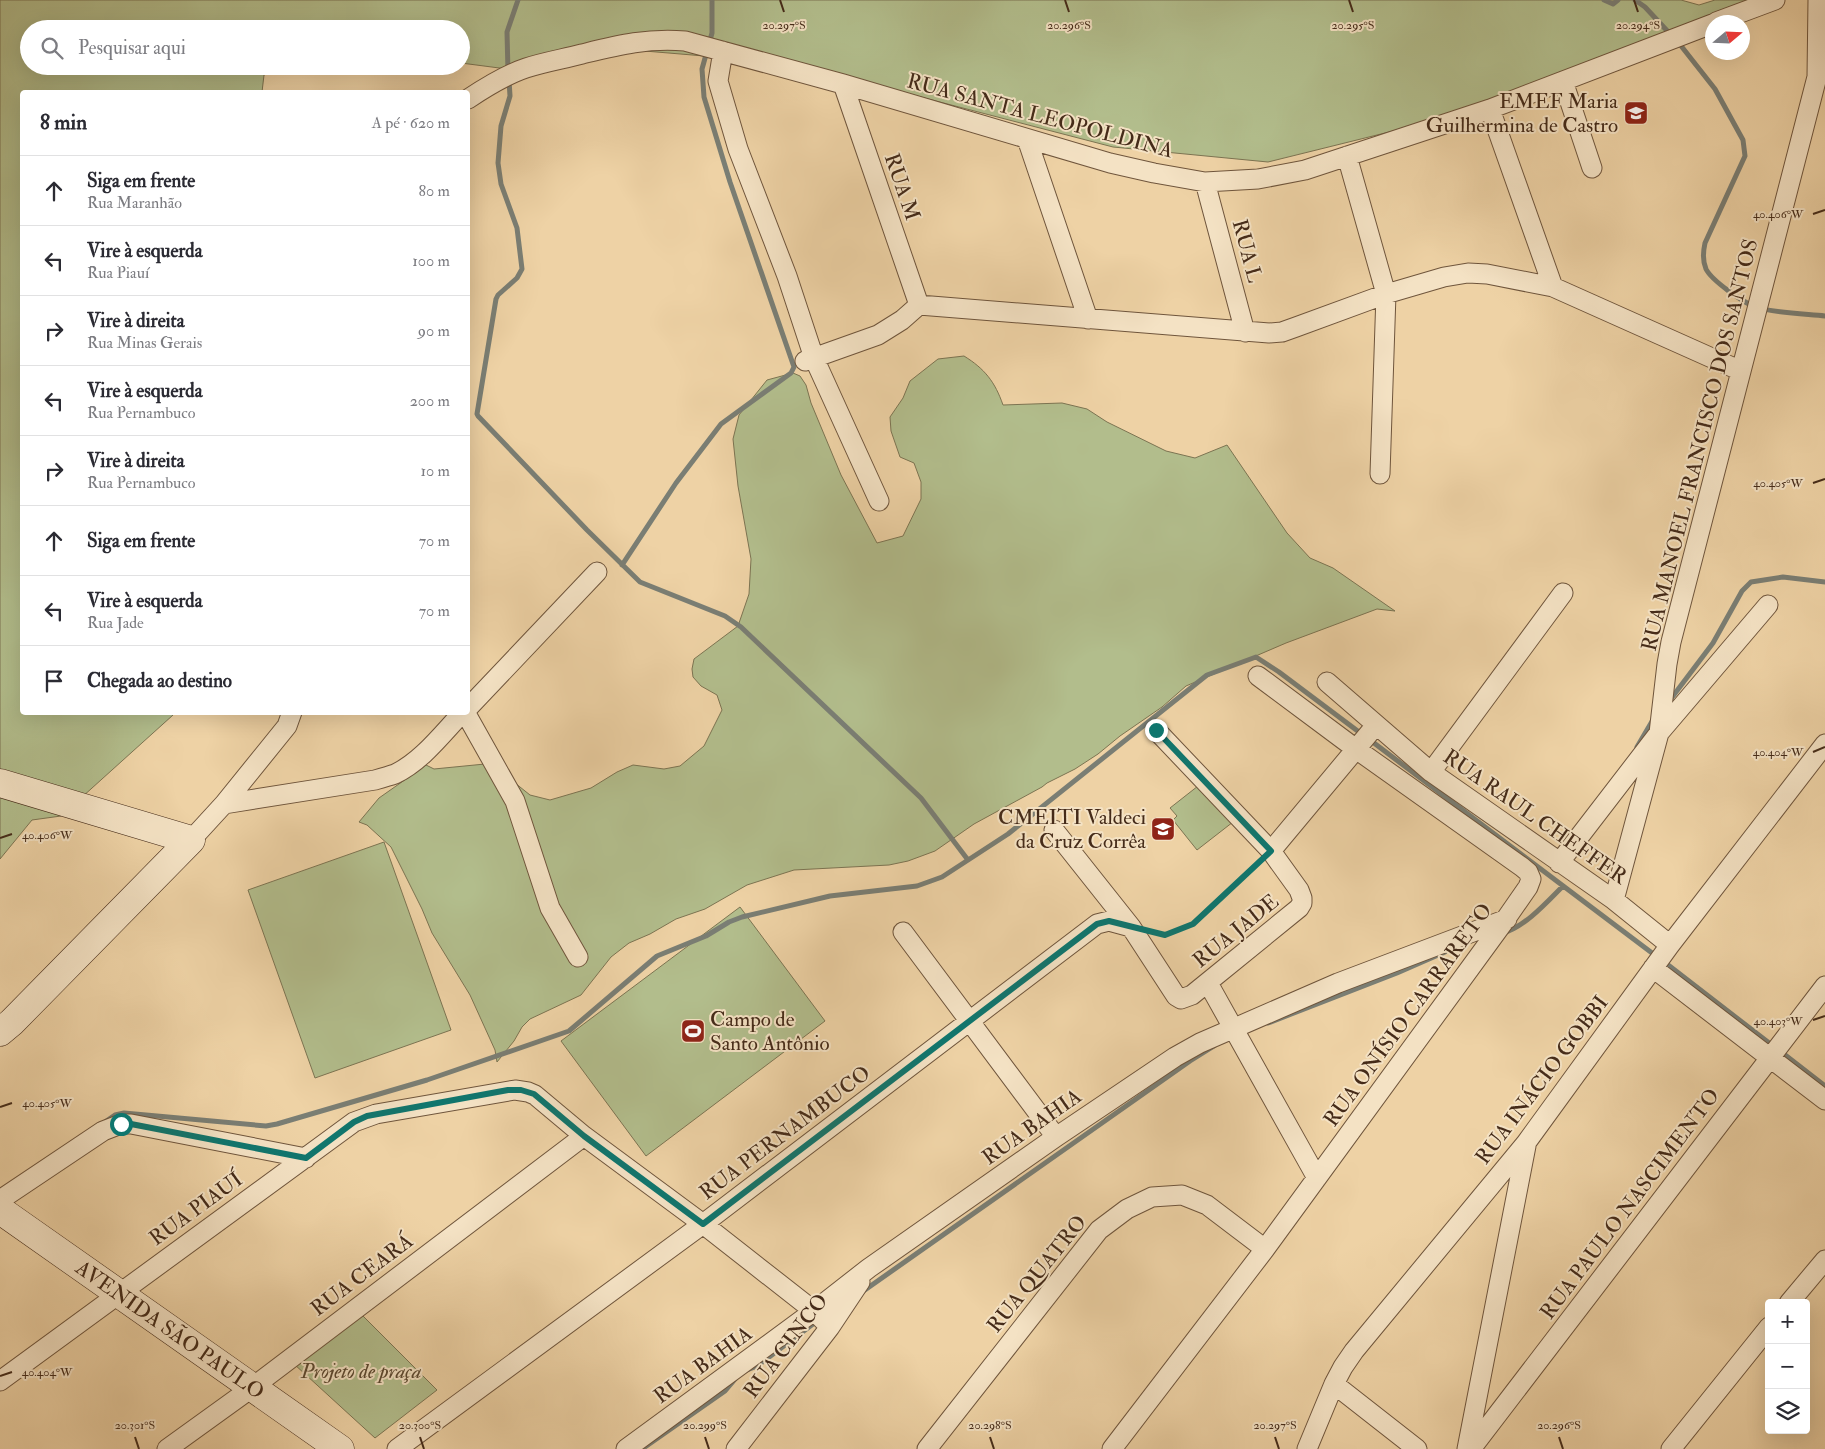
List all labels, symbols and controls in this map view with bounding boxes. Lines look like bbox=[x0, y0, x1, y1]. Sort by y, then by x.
north arrow bbox=[1705, 15, 1750, 60]
text: 20.297°S bbox=[762, 18, 806, 33]
text: 20.296°S bbox=[1047, 18, 1091, 33]
text: 20.295°S bbox=[1332, 18, 1374, 33]
text: 20.294°S bbox=[1616, 18, 1660, 33]
search box bbox=[20, 20, 470, 75]
icon: search bbox=[38, 34, 66, 62]
text: Pesquisar aqui bbox=[78, 36, 186, 60]
street label: RUA SANTA LEOPOLDINA bbox=[904, 67, 1176, 165]
place label: EMEF Maria Guilhermina de Castro bbox=[1426, 88, 1618, 139]
school or university icon: EMEF Maria Guilhermina de Castro bbox=[1623, 100, 1649, 126]
text: 8 min bbox=[40, 109, 87, 136]
text: A pé · 620 m bbox=[372, 113, 450, 133]
street label: RUA M bbox=[878, 150, 926, 224]
text: Siga em frente bbox=[87, 169, 195, 193]
icon: ahead bbox=[40, 177, 68, 205]
text: 80 m bbox=[419, 181, 450, 201]
text: Rua Maranhão bbox=[87, 193, 182, 213]
text: 40.406°W bbox=[1753, 207, 1804, 222]
street label: RUA L bbox=[1226, 216, 1268, 286]
street label: RUA MANOEL FRANCISCO DOS SANTOS bbox=[1636, 236, 1764, 654]
text: Vire à esquerda bbox=[87, 239, 202, 263]
icon: left bbox=[40, 247, 68, 275]
text: 100 m bbox=[412, 251, 450, 271]
text: Rua Piauí bbox=[87, 263, 149, 283]
text: Vire à direita bbox=[87, 309, 184, 333]
icon: right bbox=[40, 317, 68, 345]
text: 90 m bbox=[418, 321, 450, 341]
text: Rua Minas Gerais bbox=[87, 333, 202, 353]
text: Vire à esquerda bbox=[87, 379, 202, 403]
icon: left bbox=[40, 387, 68, 415]
text: 200 m bbox=[410, 391, 450, 411]
text: Rua Pernambuco bbox=[87, 403, 195, 423]
text: Vire à direita bbox=[87, 449, 184, 473]
icon: right bbox=[40, 457, 68, 485]
text: 10 m bbox=[420, 461, 450, 481]
text: Rua Pernambuco bbox=[87, 473, 195, 493]
text: 40.405°W bbox=[1753, 476, 1804, 491]
icon: ahead bbox=[40, 527, 68, 555]
text: Siga em frente bbox=[87, 529, 195, 553]
text: 70 m bbox=[419, 531, 450, 551]
text: Vire à esquerda bbox=[87, 589, 202, 613]
icon: left bbox=[40, 597, 68, 625]
text: 70 m bbox=[419, 601, 450, 621]
text: Rua Jade bbox=[87, 613, 144, 633]
icon: arrive bbox=[40, 667, 68, 695]
text: Chegada ao destino bbox=[87, 669, 232, 693]
route end bbox=[1145, 719, 1168, 742]
street label: RUA RAUL CHEFFER bbox=[1438, 743, 1633, 891]
text: 40.404°W bbox=[1753, 745, 1804, 760]
place label: CMEITI Valdeci da Cruz Corrêa bbox=[998, 804, 1146, 855]
school or university icon: CMEITI Valdeci da Cruz Corrêa bbox=[1150, 816, 1176, 842]
text: 40.406°W bbox=[22, 828, 73, 843]
street label: RUA JADE bbox=[1187, 888, 1285, 974]
street label: RUA ONÍSIO CARRARETO bbox=[1318, 898, 1498, 1132]
street label: RUA INÁCIO GOBBI bbox=[1470, 990, 1614, 1170]
place label: Campo de Santo Antônio bbox=[710, 1006, 830, 1057]
text: 40.403°W bbox=[1754, 1014, 1803, 1029]
sports icon: Campo de Santo Antônio bbox=[680, 1018, 706, 1044]
street label: RUA PERNAMBUCO bbox=[694, 1060, 876, 1206]
street label: RUA BAHIA bbox=[977, 1083, 1087, 1171]
street label: RUA PAULO NASCIMENTO bbox=[1534, 1083, 1726, 1325]
text: 40.405°W bbox=[22, 1096, 73, 1111]
route start bbox=[110, 1113, 133, 1136]
street label: RUA PIAUÍ bbox=[144, 1165, 249, 1252]
street label: RUA QUATRO bbox=[981, 1210, 1093, 1338]
street label: RUA CEARÁ bbox=[305, 1228, 419, 1322]
street label: AVENIDA SÃO PAULO bbox=[70, 1253, 270, 1405]
street label: RUA CINCO bbox=[738, 1288, 834, 1404]
map controls bbox=[1765, 1299, 1810, 1434]
button: + bbox=[1765, 1299, 1810, 1344]
street label: RUA BAHIA bbox=[648, 1320, 758, 1410]
button: − bbox=[1765, 1344, 1810, 1389]
park label: Projeto de praça bbox=[300, 1358, 422, 1385]
text: 40.404°W bbox=[22, 1365, 73, 1380]
button: layers bbox=[1765, 1389, 1810, 1434]
text: 20.301°S bbox=[115, 1418, 155, 1433]
text: 20.300°S bbox=[399, 1418, 441, 1433]
text: 20.299°S bbox=[683, 1418, 727, 1433]
text: 20.298°S bbox=[968, 1418, 1012, 1433]
text: 20.297°S bbox=[1253, 1418, 1297, 1433]
text: 20.296°S bbox=[1537, 1418, 1581, 1433]

